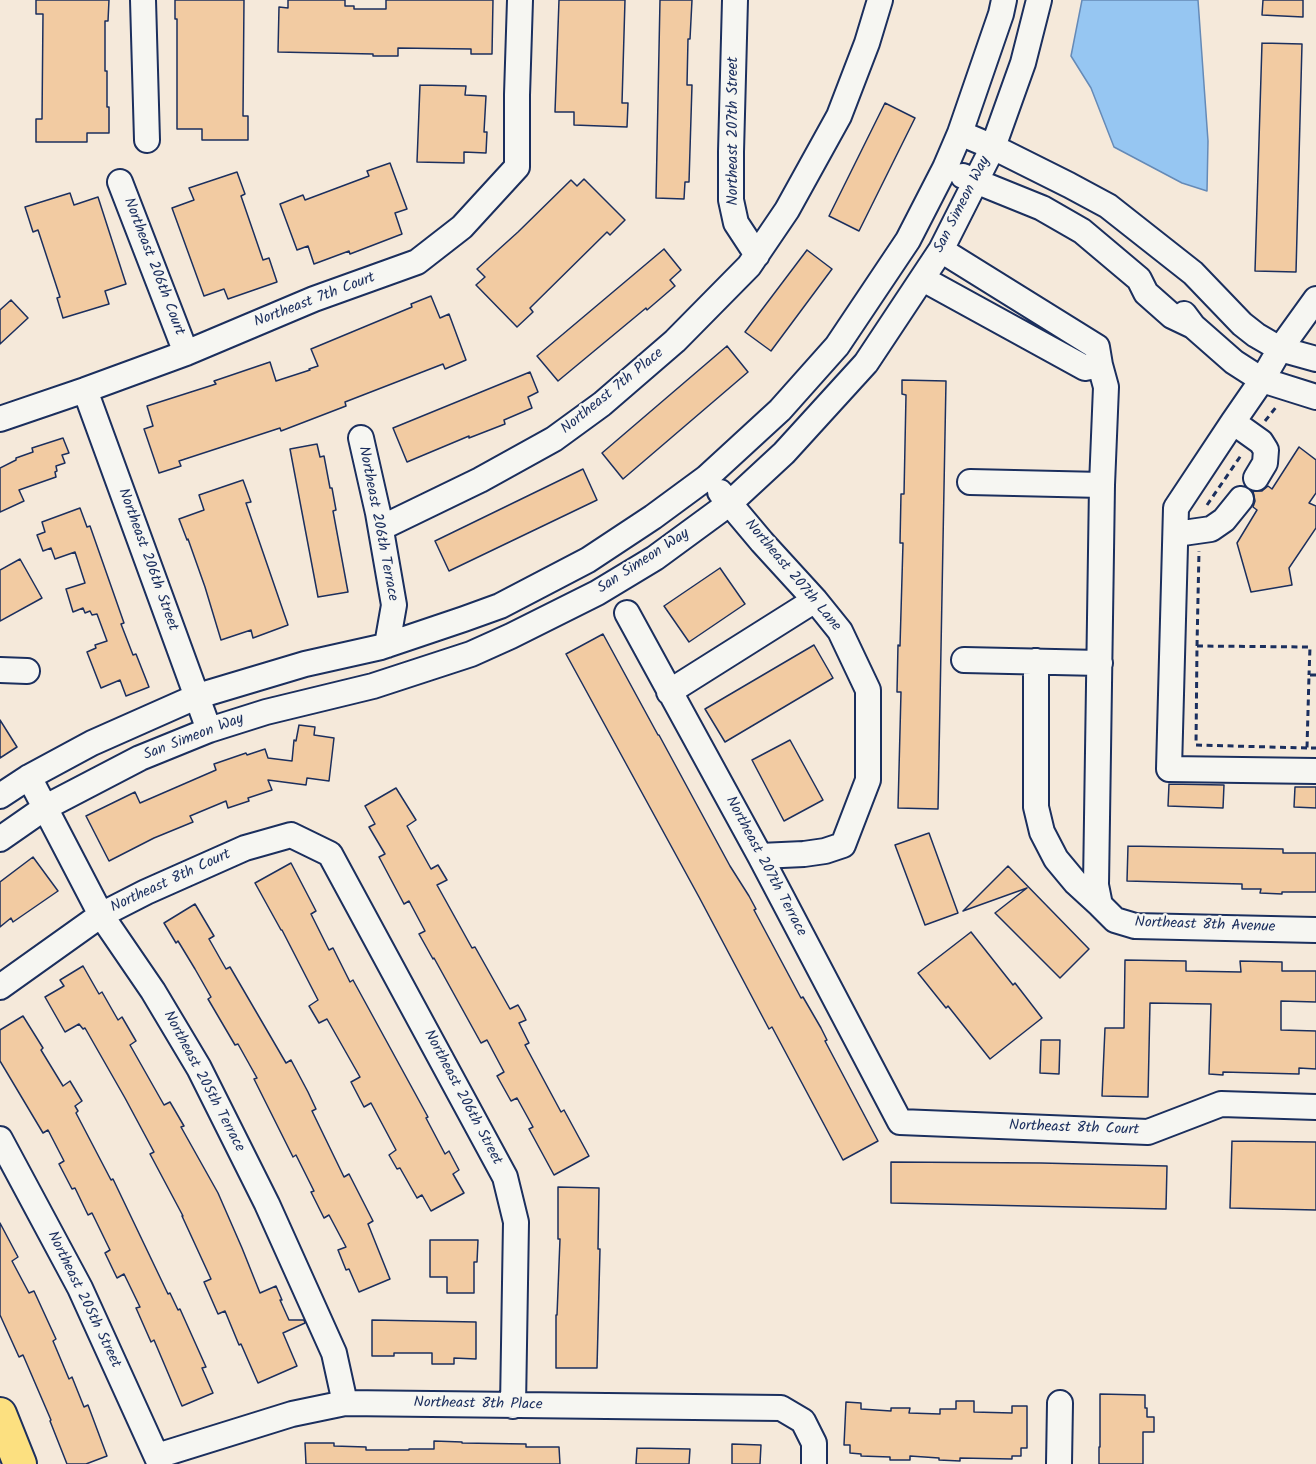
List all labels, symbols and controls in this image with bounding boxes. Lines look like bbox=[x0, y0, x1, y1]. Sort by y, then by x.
street label: Northeast 207th Street bbox=[725, 57, 743, 205]
street label: San Simeon Way bbox=[931, 154, 995, 256]
street label: Northeast 206th Court bbox=[118, 196, 188, 338]
street label: Northeast 7th Court bbox=[252, 270, 378, 332]
street label: Northeast 7th Place bbox=[558, 345, 668, 439]
street label: Northeast 206th Terrace bbox=[353, 445, 401, 603]
street label: Northeast 206th Street bbox=[113, 486, 181, 634]
street label: Northeast 207th Lane bbox=[740, 516, 844, 636]
street label: San Simeon Way bbox=[595, 526, 693, 598]
street label: San Simeon Way bbox=[141, 711, 247, 765]
street label: Northeast 207th Terrace bbox=[720, 794, 810, 940]
street label: Northeast 8th Court bbox=[108, 846, 234, 918]
street label: Northeast 8th Avenue bbox=[1134, 915, 1276, 937]
street label: Northeast 205th Terrace bbox=[158, 1008, 248, 1156]
street label: Northeast 206th Street bbox=[419, 1027, 505, 1169]
street label: Northeast 8th Court bbox=[1009, 1118, 1139, 1140]
street label: Northeast 205th Street bbox=[42, 1229, 124, 1371]
street label: Northeast 8th Place bbox=[413, 1395, 543, 1415]

